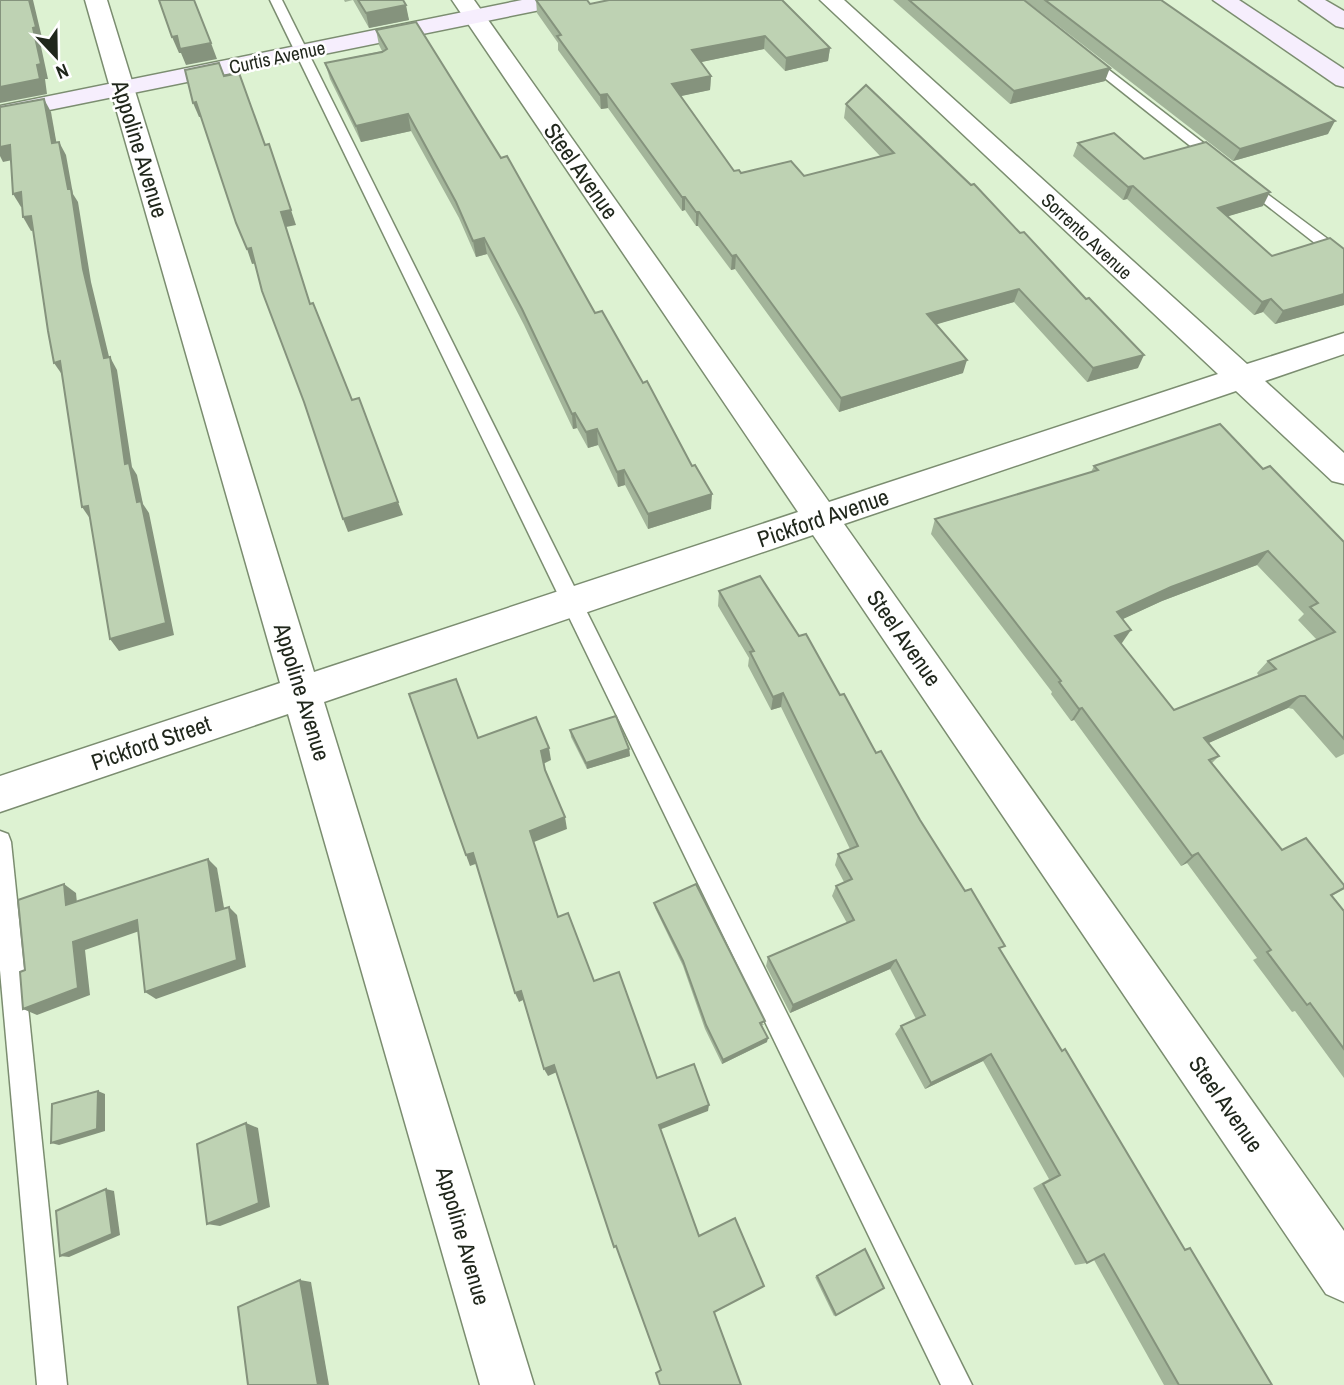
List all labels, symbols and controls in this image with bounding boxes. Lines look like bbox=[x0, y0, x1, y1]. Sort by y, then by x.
north arrow bbox=[21, 21, 91, 91]
street label: Curtis Avenue bbox=[227, 34, 327, 80]
text: N bbox=[52, 58, 72, 86]
street label: Appoline Avenue bbox=[105, 75, 176, 221]
street label: Steel Avenue bbox=[537, 116, 626, 225]
street label: Sorrento Avenue bbox=[1036, 187, 1138, 285]
street label: Pickford Avenue bbox=[753, 481, 893, 554]
street label: Steel Avenue bbox=[860, 583, 949, 692]
street label: Appoline Avenue bbox=[267, 618, 338, 764]
street label: Pickford Street bbox=[87, 708, 215, 777]
street label: Steel Avenue bbox=[1182, 1049, 1271, 1158]
street label: Appoline Avenue bbox=[429, 1162, 498, 1309]

